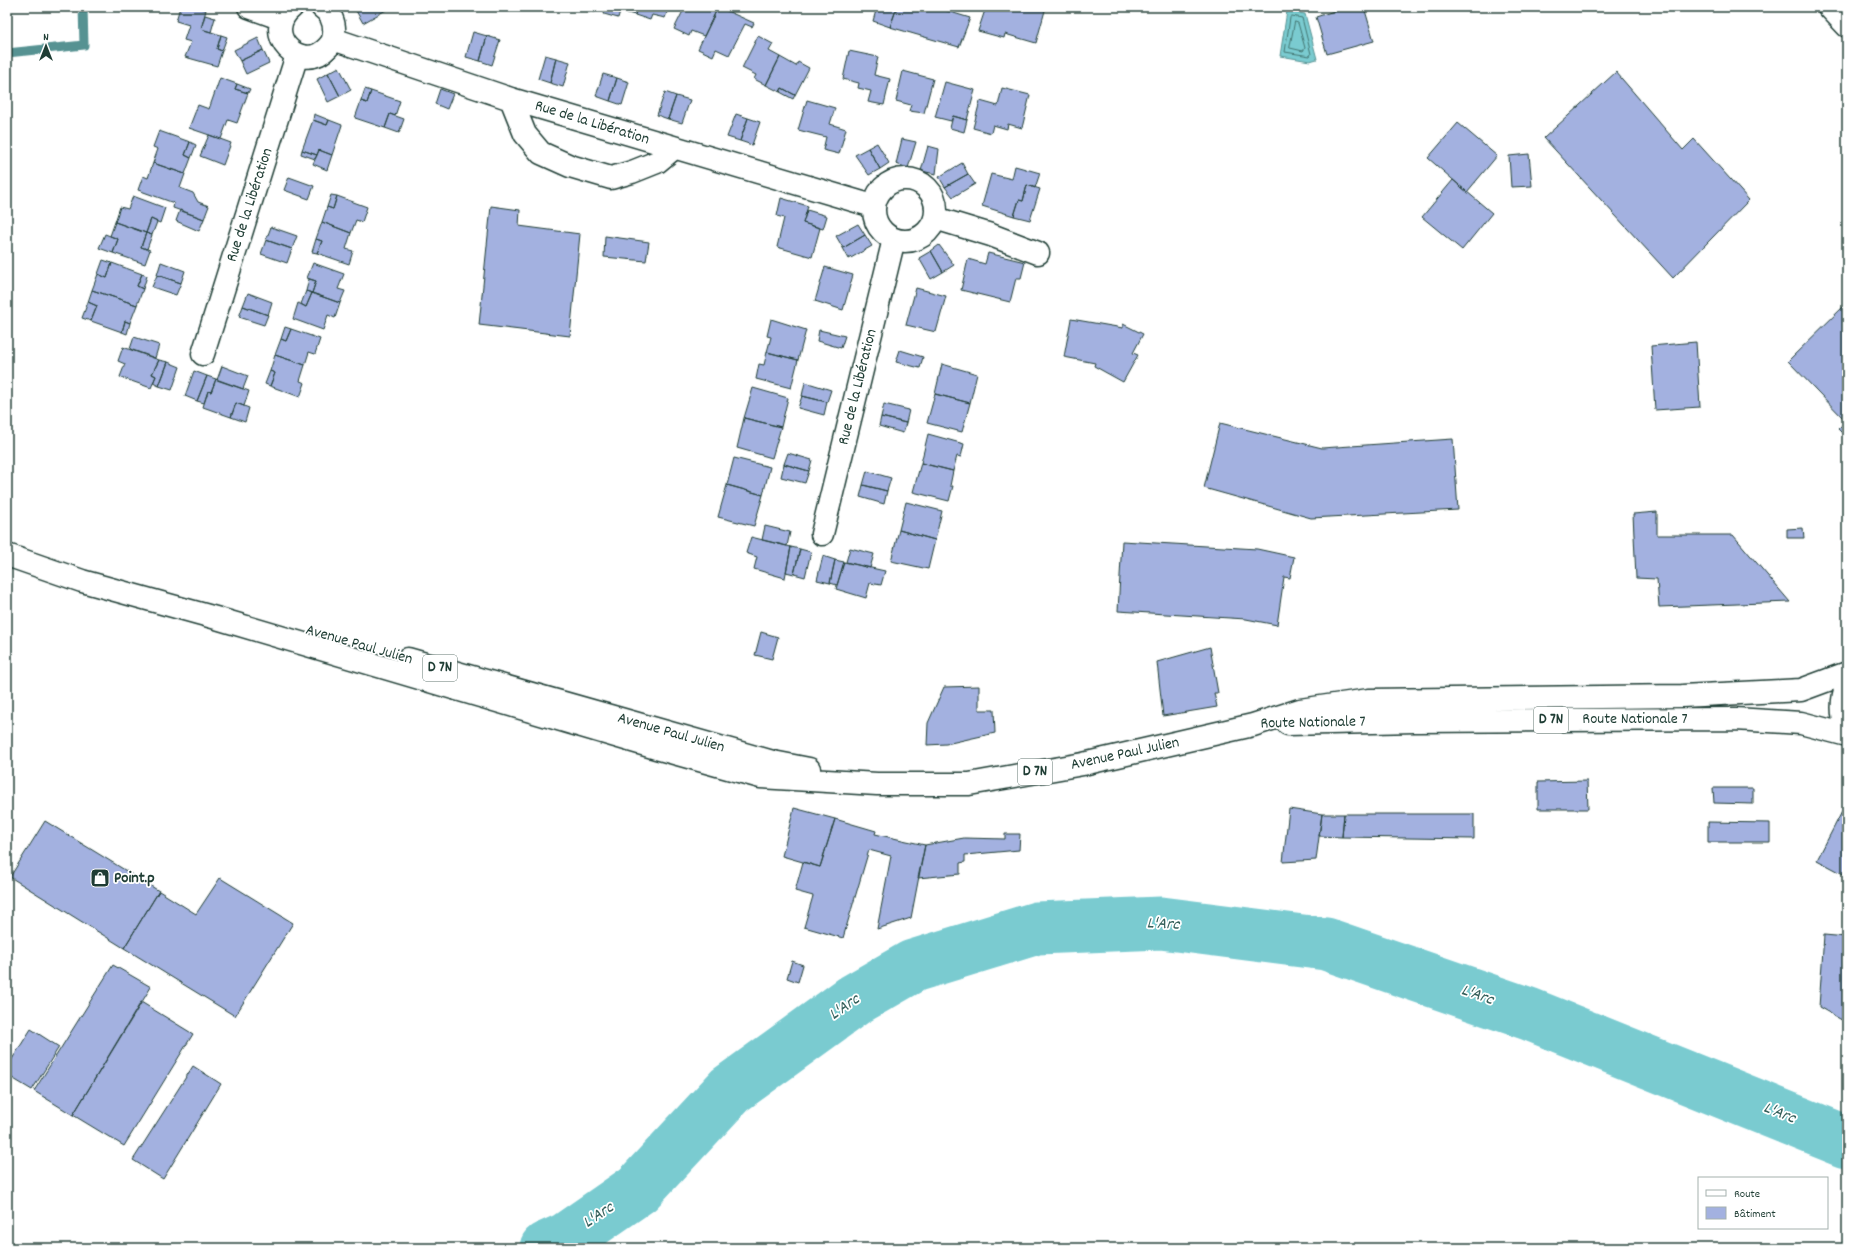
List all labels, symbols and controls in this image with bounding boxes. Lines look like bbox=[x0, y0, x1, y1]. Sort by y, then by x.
north arrow bbox=[26, 26, 66, 66]
text: N bbox=[43, 30, 49, 46]
street label: Rue de la Libération bbox=[532, 95, 652, 151]
street label: Rue de la Libération bbox=[221, 145, 279, 265]
street label: Rue de la Libération bbox=[832, 327, 884, 447]
street label: Avenue Paul Julien bbox=[303, 619, 415, 671]
road number: D 7N bbox=[423, 655, 457, 681]
street label: Avenue Paul Julien bbox=[615, 707, 727, 759]
road number: D 7N bbox=[1534, 707, 1568, 733]
street label: Route Nationale 7 bbox=[1582, 708, 1688, 731]
street label: Route Nationale 7 bbox=[1260, 711, 1366, 735]
street label: Avenue Paul Julien bbox=[1069, 731, 1181, 777]
road number: D 7N bbox=[1018, 759, 1052, 785]
shop icon: Point.p bbox=[89, 867, 111, 889]
place label: Point.p bbox=[114, 867, 155, 890]
water label: L'Arc bbox=[1146, 912, 1181, 938]
water label: L'Arc bbox=[1458, 979, 1497, 1013]
water label: L'Arc bbox=[825, 988, 866, 1027]
water label: L'Arc bbox=[1759, 1097, 1800, 1132]
legend bbox=[1698, 1177, 1828, 1229]
text: Route bbox=[1734, 1186, 1760, 1203]
water label: L'Arc bbox=[579, 1196, 620, 1235]
text: Bâtiment bbox=[1734, 1206, 1776, 1223]

